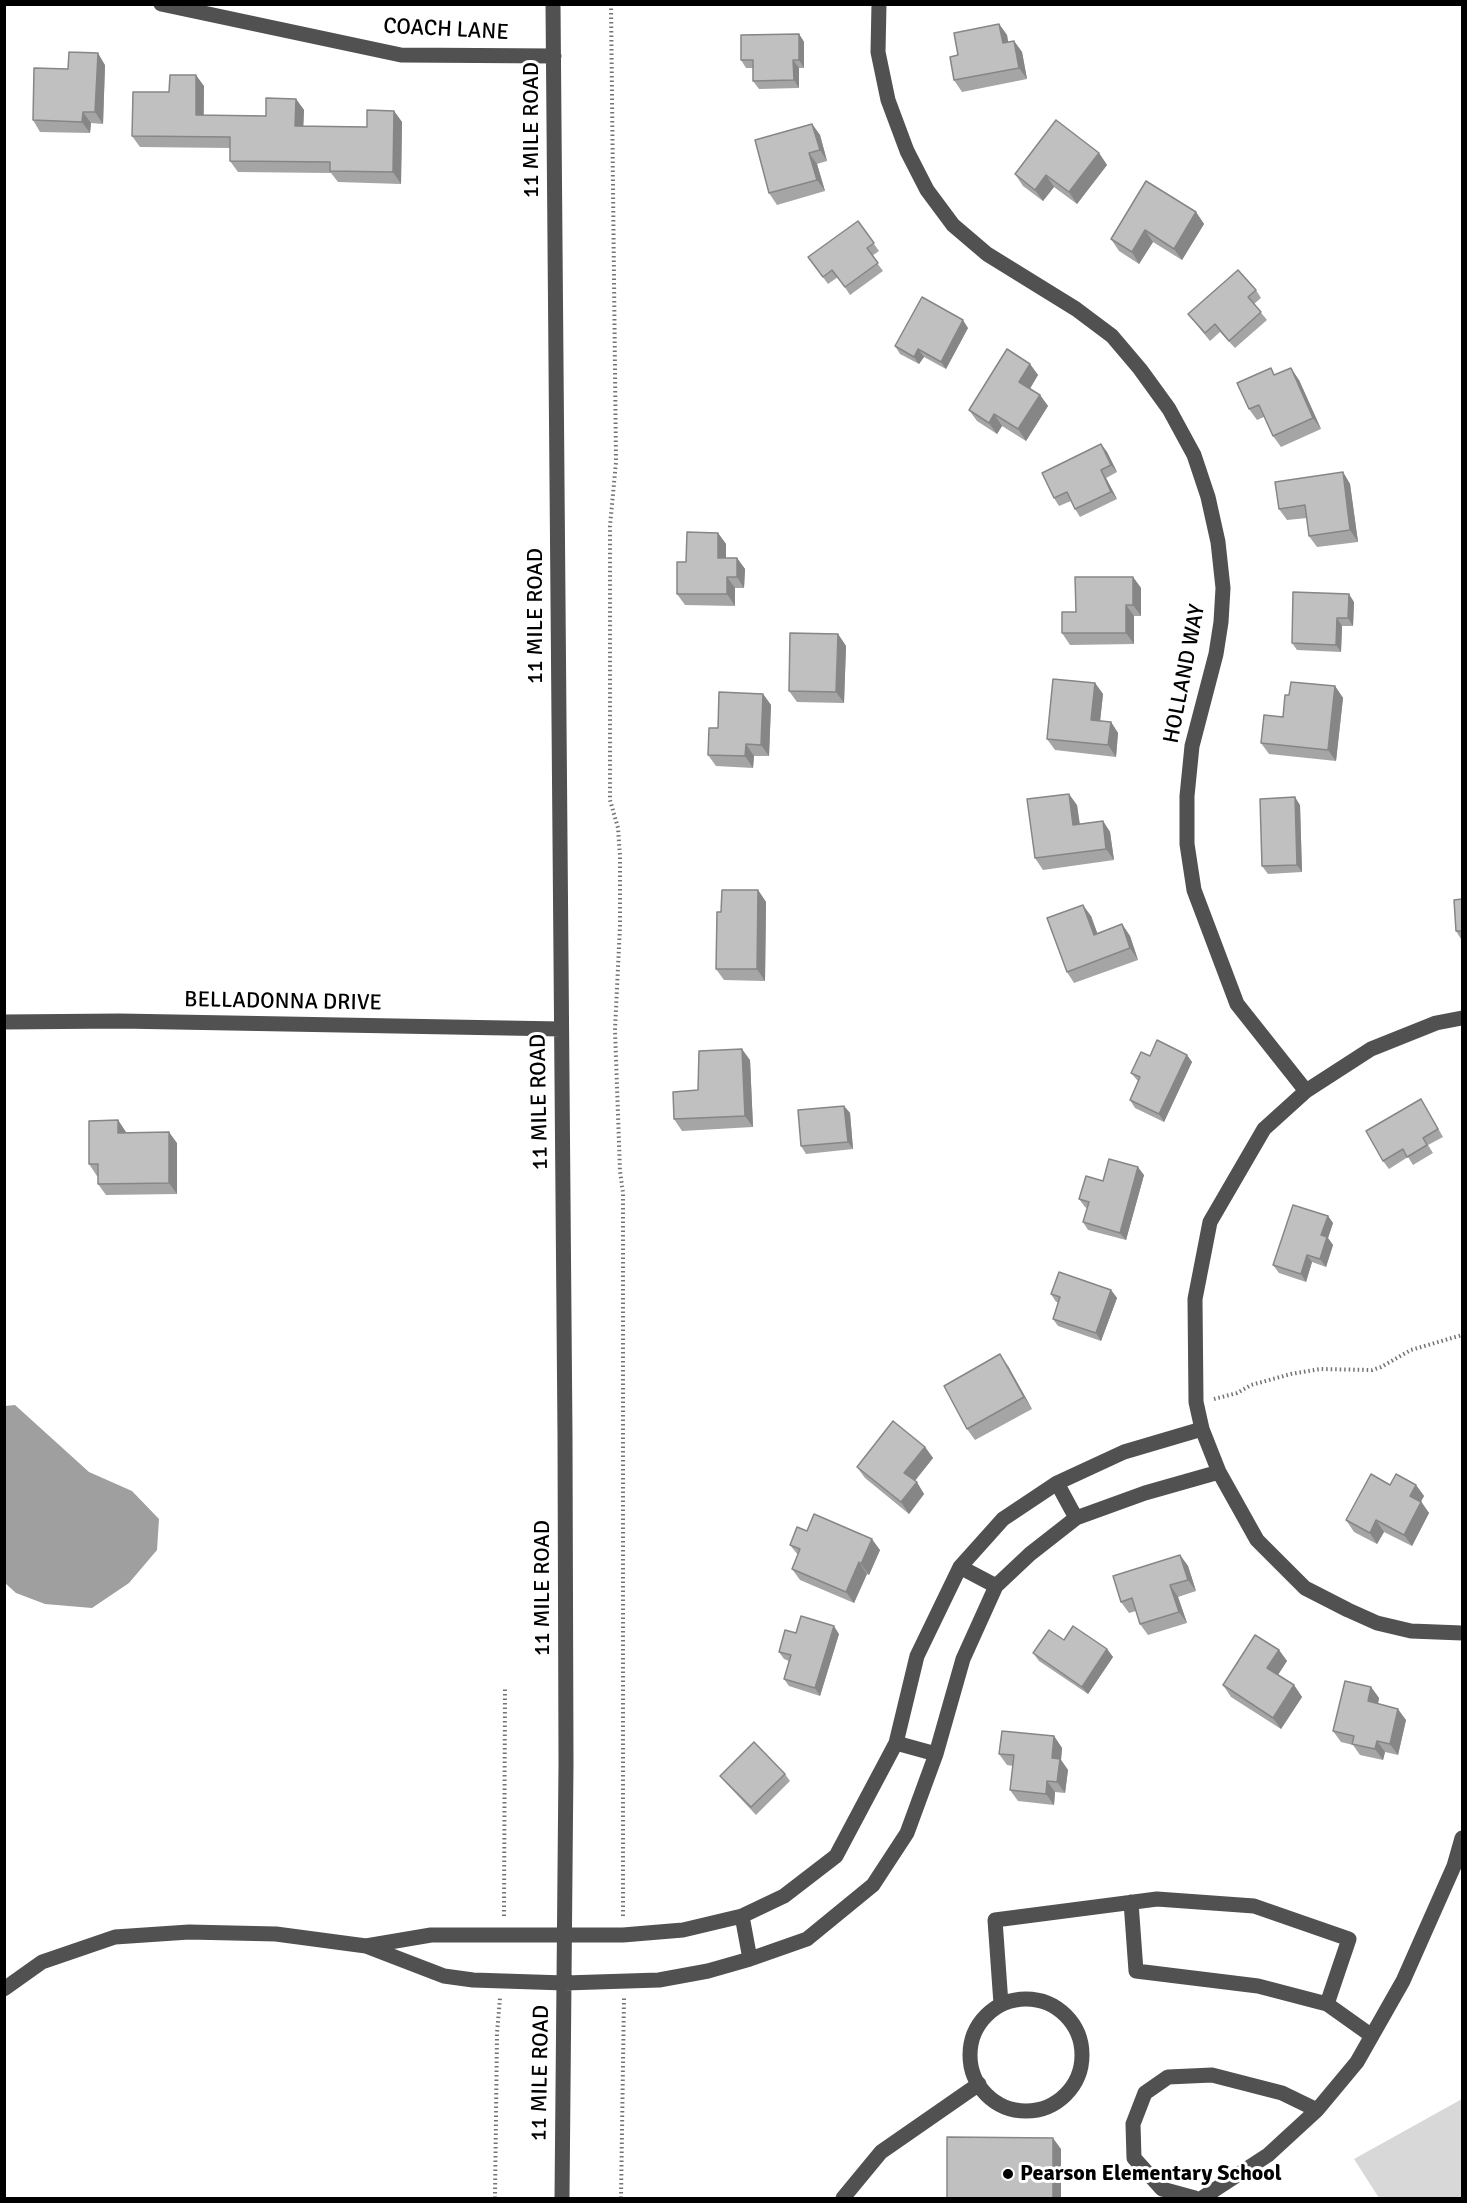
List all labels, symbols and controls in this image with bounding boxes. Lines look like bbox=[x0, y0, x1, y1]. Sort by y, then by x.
street label: COACH LANE bbox=[383, 14, 509, 46]
street label: 11 MILE ROAD bbox=[519, 62, 545, 198]
street label: 11 MILE ROAD bbox=[523, 548, 549, 684]
street label: HOLLAND WAY bbox=[1159, 602, 1211, 746]
street label: BELLADONNA DRIVE bbox=[184, 987, 382, 1017]
street label: 11 MILE ROAD bbox=[526, 1034, 554, 1170]
street label: 11 MILE ROAD bbox=[530, 1520, 556, 1656]
street label: 11 MILE ROAD bbox=[527, 2005, 555, 2141]
place label: Pearson Elementary School bbox=[1020, 2161, 1282, 2187]
marker: Pearson Elementary School bbox=[1001, 2167, 1015, 2181]

